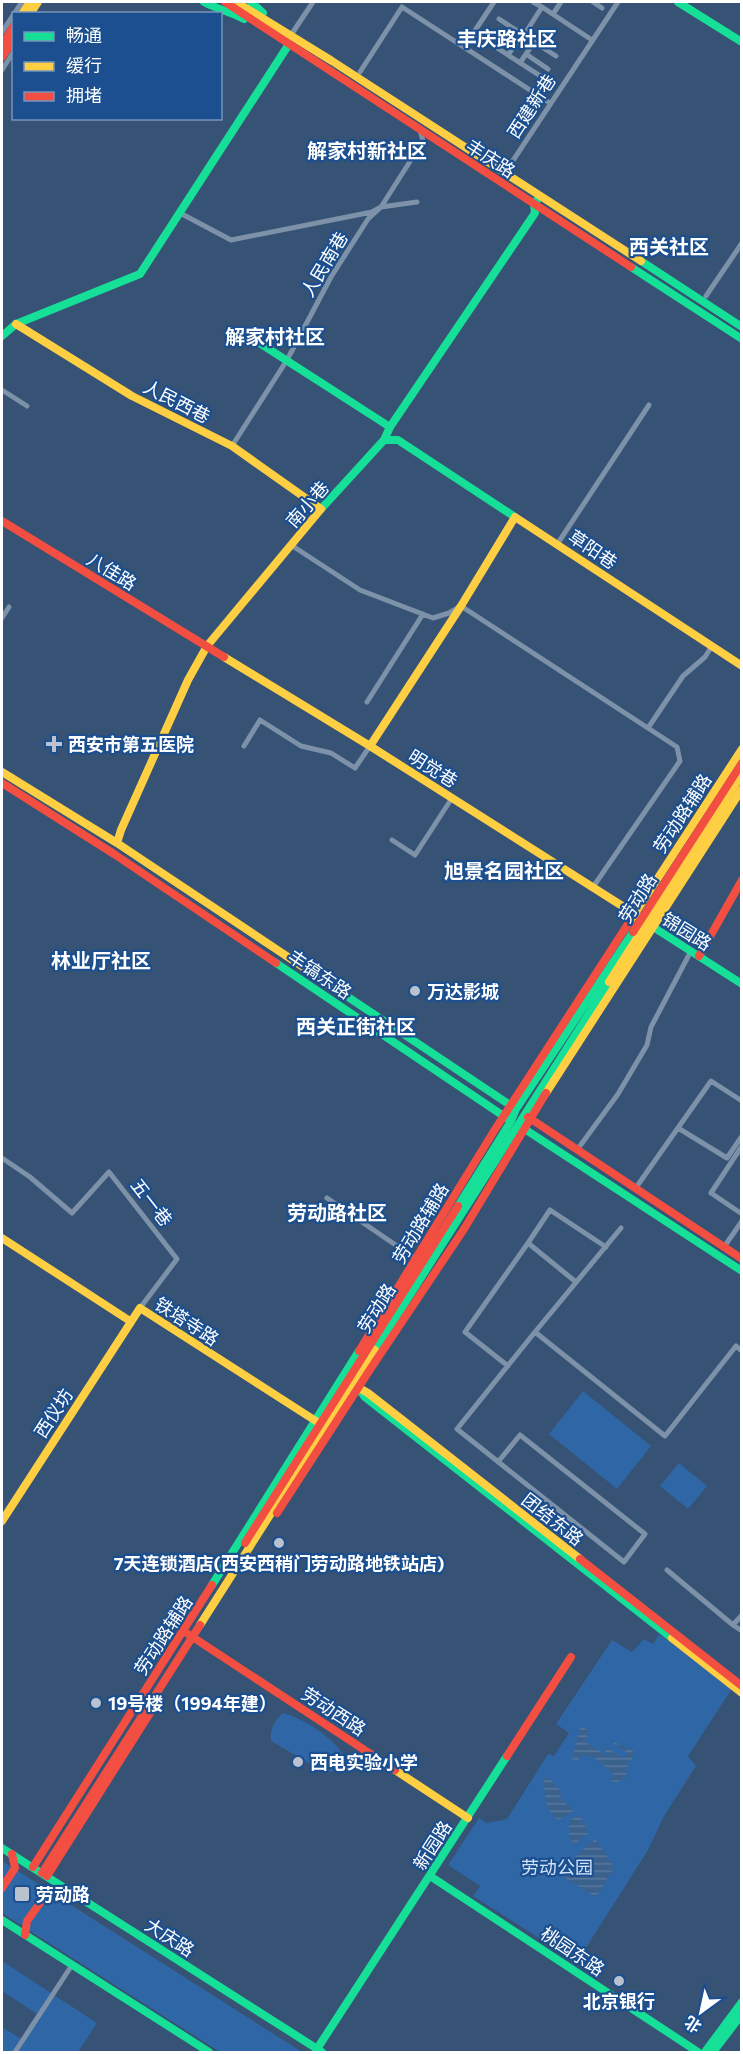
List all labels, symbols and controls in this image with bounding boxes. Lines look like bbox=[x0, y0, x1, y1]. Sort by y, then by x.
legend bbox=[12, 12, 222, 120]
text: 畅通 bbox=[66, 24, 102, 46]
district label: 丰庆路社区 bbox=[457, 26, 557, 50]
text: 缓行 bbox=[66, 54, 102, 76]
street label: 西建新巷 bbox=[502, 70, 560, 142]
text: 拥堵 bbox=[66, 84, 102, 106]
street label: 丰庆路 bbox=[462, 134, 520, 182]
district label: 解家村新社区 bbox=[307, 138, 427, 162]
street label: 人民南巷 bbox=[296, 227, 352, 301]
district label: 西关社区 bbox=[629, 234, 709, 258]
district label: 解家村社区 bbox=[225, 324, 325, 348]
street label: 人民西巷 bbox=[140, 375, 214, 427]
street label: 南小巷 bbox=[281, 476, 333, 532]
street label: 草阳巷 bbox=[564, 525, 622, 573]
street label: 八佳路 bbox=[83, 548, 141, 594]
place label: 西安市第五医院 bbox=[68, 733, 194, 755]
marker: 西安市第五医院 bbox=[45, 735, 63, 753]
street label: 明觉巷 bbox=[404, 744, 462, 792]
street label: 劳动路辅路 bbox=[648, 769, 716, 857]
district label: 旭景名园社区 bbox=[444, 858, 564, 882]
street label: 劳动路 bbox=[613, 869, 661, 927]
street label: 锦园路 bbox=[658, 907, 716, 955]
street label: 丰镐东路 bbox=[284, 945, 356, 1003]
district label: 林业厅社区 bbox=[51, 948, 151, 972]
place label: 万达影城 bbox=[427, 980, 499, 1002]
marker: 万达影城 bbox=[408, 984, 422, 998]
district label: 西关正街社区 bbox=[296, 1014, 416, 1038]
street label: 五一巷 bbox=[127, 1174, 177, 1230]
street label: 劳动路辅路 bbox=[387, 1179, 453, 1267]
district label: 劳动路社区 bbox=[287, 1200, 387, 1224]
street label: 劳动路 bbox=[352, 1279, 400, 1337]
street label: 铁塔寺路 bbox=[151, 1292, 223, 1350]
street label: 西仪坊 bbox=[29, 1384, 77, 1442]
street label: 团结东路 bbox=[518, 1488, 588, 1550]
marker: 7天连锁酒店(西安西稍门劳动路地铁站店) bbox=[272, 1536, 286, 1550]
place label: 7天连锁酒店(西安西稍门劳动路地铁站店) bbox=[114, 1552, 444, 1574]
street label: 劳动路辅路 bbox=[129, 1591, 197, 1679]
street label: 劳动西路 bbox=[298, 1682, 370, 1740]
place label: 19号楼（1994年建） bbox=[108, 1692, 277, 1714]
marker: 19号楼（1994年建） bbox=[89, 1696, 103, 1710]
place label: 西电实验小学 bbox=[310, 1751, 418, 1773]
marker: 西电实验小学 bbox=[291, 1755, 305, 1769]
street label: 新园路 bbox=[408, 1816, 456, 1874]
park label: 劳动公园 bbox=[521, 1856, 593, 1878]
place label: 劳动路 bbox=[36, 1883, 90, 1905]
marker: 劳动路 bbox=[13, 1885, 31, 1903]
street label: 大庆路 bbox=[141, 1913, 199, 1961]
street label: 桃园东路 bbox=[537, 1922, 609, 1980]
marker: 北京银行 bbox=[612, 1974, 626, 1988]
north arrow bbox=[671, 1982, 731, 2042]
place label: 北京银行 bbox=[583, 1990, 655, 2012]
text: 北 bbox=[681, 2013, 704, 2037]

